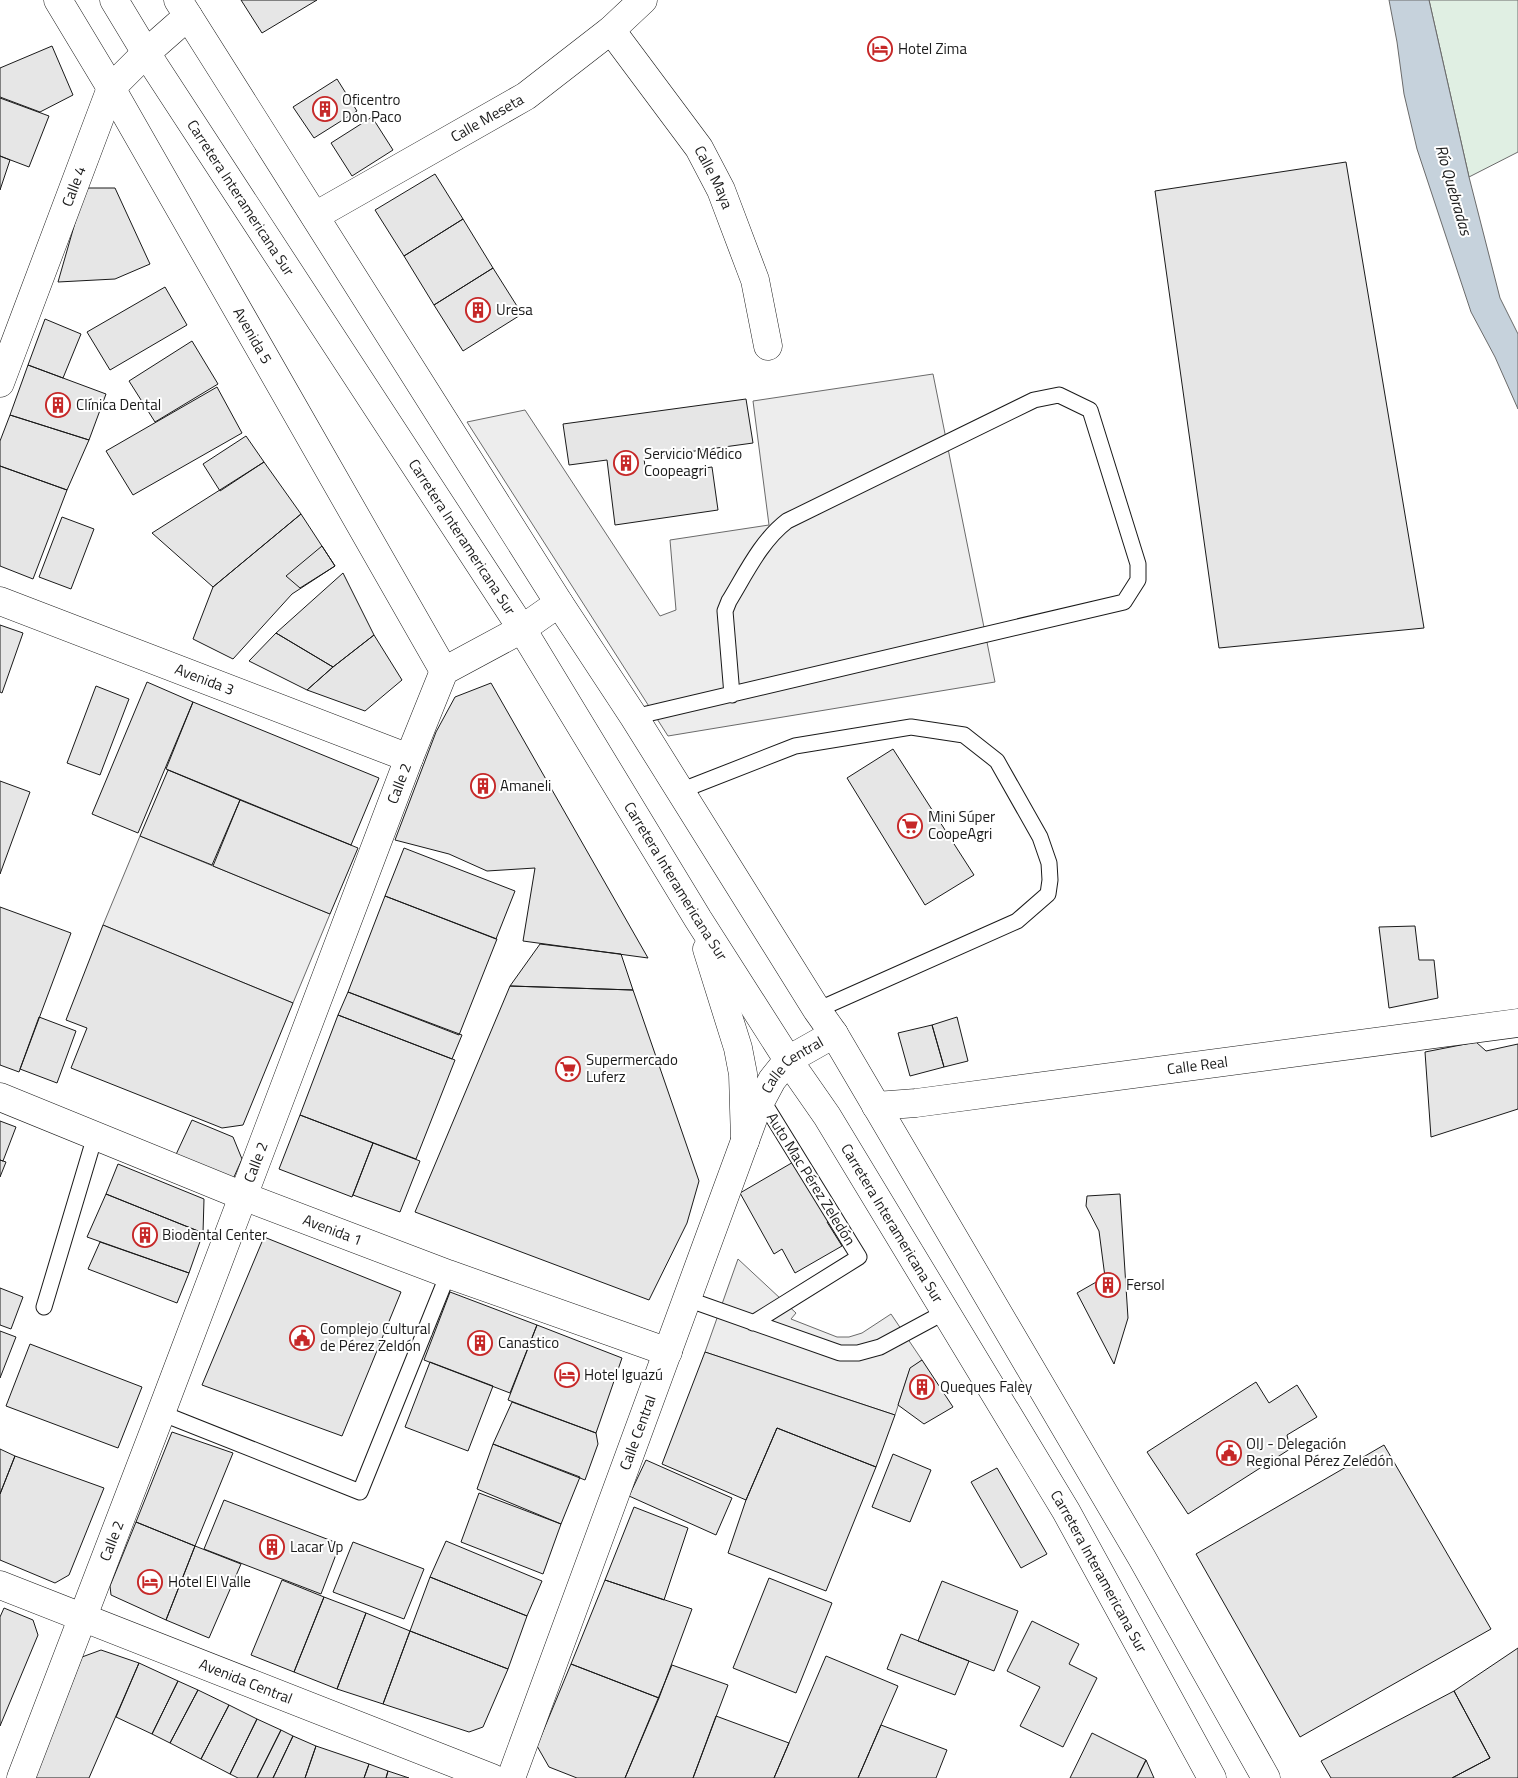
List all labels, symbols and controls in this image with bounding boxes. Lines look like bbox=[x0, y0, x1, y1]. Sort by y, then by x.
hotel icon: Hotel Zima bbox=[867, 36, 893, 62]
place label: Hotel Zima bbox=[898, 37, 967, 60]
street label: Calle Meseta bbox=[446, 87, 528, 148]
place label: Oficentro Don Paco bbox=[342, 88, 402, 128]
building icon: Oficentro Don Paco bbox=[312, 96, 338, 122]
street label: Carretera Interamericana Sur bbox=[182, 115, 301, 280]
street label: Calle Maya bbox=[689, 141, 739, 213]
water label: Río Quebradas bbox=[1430, 142, 1479, 239]
street label: Calle 4 bbox=[55, 163, 92, 210]
building icon: Uresa bbox=[465, 297, 491, 323]
place label: Uresa bbox=[496, 298, 533, 321]
street label: Avenida 5 bbox=[228, 303, 278, 368]
building icon: Clínica Dental bbox=[45, 392, 71, 418]
place label: Clínica Dental bbox=[76, 393, 161, 416]
place label: Servicio Médico Coopeagri bbox=[644, 442, 742, 482]
building icon: Servicio Médico Coopeagri bbox=[613, 450, 639, 476]
street label: Carretera Interamericana Sur bbox=[403, 454, 522, 620]
street label: Avenida 3 bbox=[172, 657, 238, 701]
street label: Calle 2 bbox=[381, 760, 417, 807]
building icon: Amaneli bbox=[470, 773, 496, 799]
place label: Amaneli bbox=[500, 774, 551, 797]
street label: Carretera Interamericana Sur bbox=[618, 797, 734, 965]
place label: Mini Súper CoopeAgri bbox=[928, 805, 995, 845]
supermarket icon: Mini Súper CoopeAgri bbox=[897, 813, 923, 839]
street label: Calle Central bbox=[755, 1030, 828, 1097]
place label: Supermercado Luferz bbox=[586, 1048, 678, 1088]
street label: Calle Real bbox=[1166, 1050, 1229, 1081]
supermarket icon: Supermercado Luferz bbox=[555, 1056, 581, 1082]
street label: Auto Mac Pérez Zeledón bbox=[761, 1108, 862, 1250]
street label: Calle 2 bbox=[237, 1138, 274, 1186]
street label: Carretera Interamericana Sur bbox=[835, 1139, 949, 1307]
street label: Avenida 1 bbox=[300, 1208, 366, 1251]
building icon: Biodental Center bbox=[132, 1222, 158, 1248]
place label: Biodental Center bbox=[162, 1223, 267, 1246]
building icon: Fersol bbox=[1095, 1272, 1121, 1298]
place label: Fersol bbox=[1126, 1273, 1165, 1296]
place label: Complejo Cultural de Pérez Zeldón bbox=[320, 1317, 431, 1357]
public building icon: Complejo Cultural de Pérez Zeldón bbox=[289, 1325, 315, 1351]
building icon: Canastico bbox=[467, 1330, 493, 1356]
place label: Canastico bbox=[498, 1331, 559, 1354]
hotel icon: Hotel Iguazú bbox=[554, 1362, 580, 1388]
place label: Hotel Iguazú bbox=[584, 1363, 663, 1386]
building icon: Queques Faley bbox=[909, 1374, 935, 1400]
place label: Queques Faley bbox=[940, 1375, 1032, 1398]
street label: Calle Central bbox=[613, 1392, 662, 1473]
place label: OIJ - Delegación Regional Pérez Zeledón bbox=[1246, 1432, 1394, 1472]
public building icon: OIJ - Delegación Regional Pérez Zeledón bbox=[1216, 1440, 1242, 1466]
street label: Carretera Interamericana Sur bbox=[1045, 1486, 1153, 1657]
street label: Calle 2 bbox=[93, 1517, 130, 1564]
building icon: Lacar Vp bbox=[259, 1534, 285, 1560]
place label: Lacar Vp bbox=[290, 1535, 344, 1558]
hotel icon: Hotel El Valle bbox=[137, 1569, 163, 1595]
place label: Hotel El Valle bbox=[168, 1570, 251, 1593]
street label: Avenida Central bbox=[196, 1652, 296, 1710]

